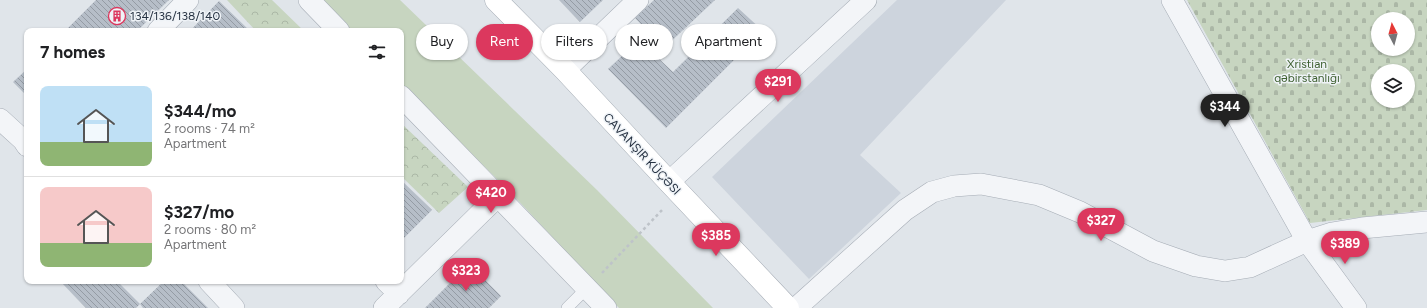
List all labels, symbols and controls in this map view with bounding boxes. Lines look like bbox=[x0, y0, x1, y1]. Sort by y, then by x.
building icon: 134/136/138/140 bbox=[107, 6, 127, 26]
place label: 134/136/138/140 bbox=[130, 9, 220, 23]
north arrow bbox=[1371, 12, 1415, 56]
map controls bbox=[1371, 12, 1415, 108]
chip: Buy bbox=[416, 24, 468, 60]
chip: Rent bbox=[476, 24, 533, 60]
chip: Filters bbox=[541, 24, 607, 60]
chip: New bbox=[615, 24, 673, 60]
chip: Apartment bbox=[681, 24, 776, 60]
icon: filters bbox=[366, 41, 388, 63]
text: 7 homes bbox=[40, 42, 105, 62]
park label: Xristian qəbirstanlığı bbox=[1274, 57, 1340, 85]
button: layers bbox=[1371, 64, 1415, 108]
pin: $291 bbox=[754, 69, 802, 103]
text: $291 bbox=[764, 74, 792, 89]
pin: $344 bbox=[1201, 94, 1249, 128]
text: $344 bbox=[1210, 99, 1240, 114]
text: $344/mo bbox=[164, 101, 236, 121]
icon: home bbox=[72, 102, 120, 150]
street label: CAVANŞIR KÜÇƏSI bbox=[601, 110, 683, 198]
text: 2 rooms · 74 m² bbox=[164, 121, 255, 136]
text: Apartment bbox=[164, 136, 227, 151]
pin: $420 bbox=[467, 180, 515, 214]
text: $420 bbox=[475, 185, 507, 200]
text: $327/mo bbox=[164, 202, 234, 222]
icon: home bbox=[72, 203, 120, 251]
pin: $327 bbox=[1077, 208, 1125, 242]
text: $327 bbox=[1086, 213, 1116, 228]
text: 2 rooms · 80 m² bbox=[164, 222, 256, 237]
pin: $385 bbox=[692, 223, 740, 257]
text: $385 bbox=[701, 228, 731, 243]
pin: $389 bbox=[1321, 231, 1369, 265]
text: $389 bbox=[1330, 236, 1360, 251]
text: Apartment bbox=[164, 237, 227, 252]
pin: $323 bbox=[442, 258, 490, 292]
text: $323 bbox=[451, 263, 481, 278]

